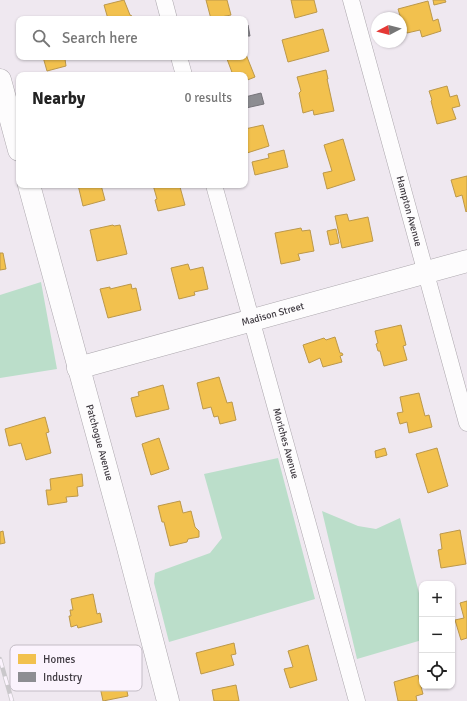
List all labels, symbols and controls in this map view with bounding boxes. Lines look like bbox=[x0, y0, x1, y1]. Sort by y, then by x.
north arrow bbox=[371, 12, 407, 48]
search box bbox=[16, 16, 248, 60]
icon: search bbox=[30, 27, 52, 49]
text: Search here bbox=[62, 29, 138, 47]
text: Nearby bbox=[32, 88, 85, 109]
text: 0 results bbox=[184, 90, 232, 106]
street label: Hampton Avenue bbox=[394, 175, 424, 248]
street label: Madison Street bbox=[240, 300, 306, 329]
street label: Patchogue Avenue bbox=[83, 403, 115, 482]
street label: Moriches Avenue bbox=[270, 406, 301, 480]
map controls bbox=[419, 581, 455, 689]
button: + bbox=[419, 581, 455, 617]
button: − bbox=[419, 617, 455, 653]
legend bbox=[10, 645, 142, 691]
text: Homes bbox=[43, 653, 75, 666]
button: locate bbox=[419, 653, 455, 689]
text: Industry bbox=[43, 671, 83, 684]

